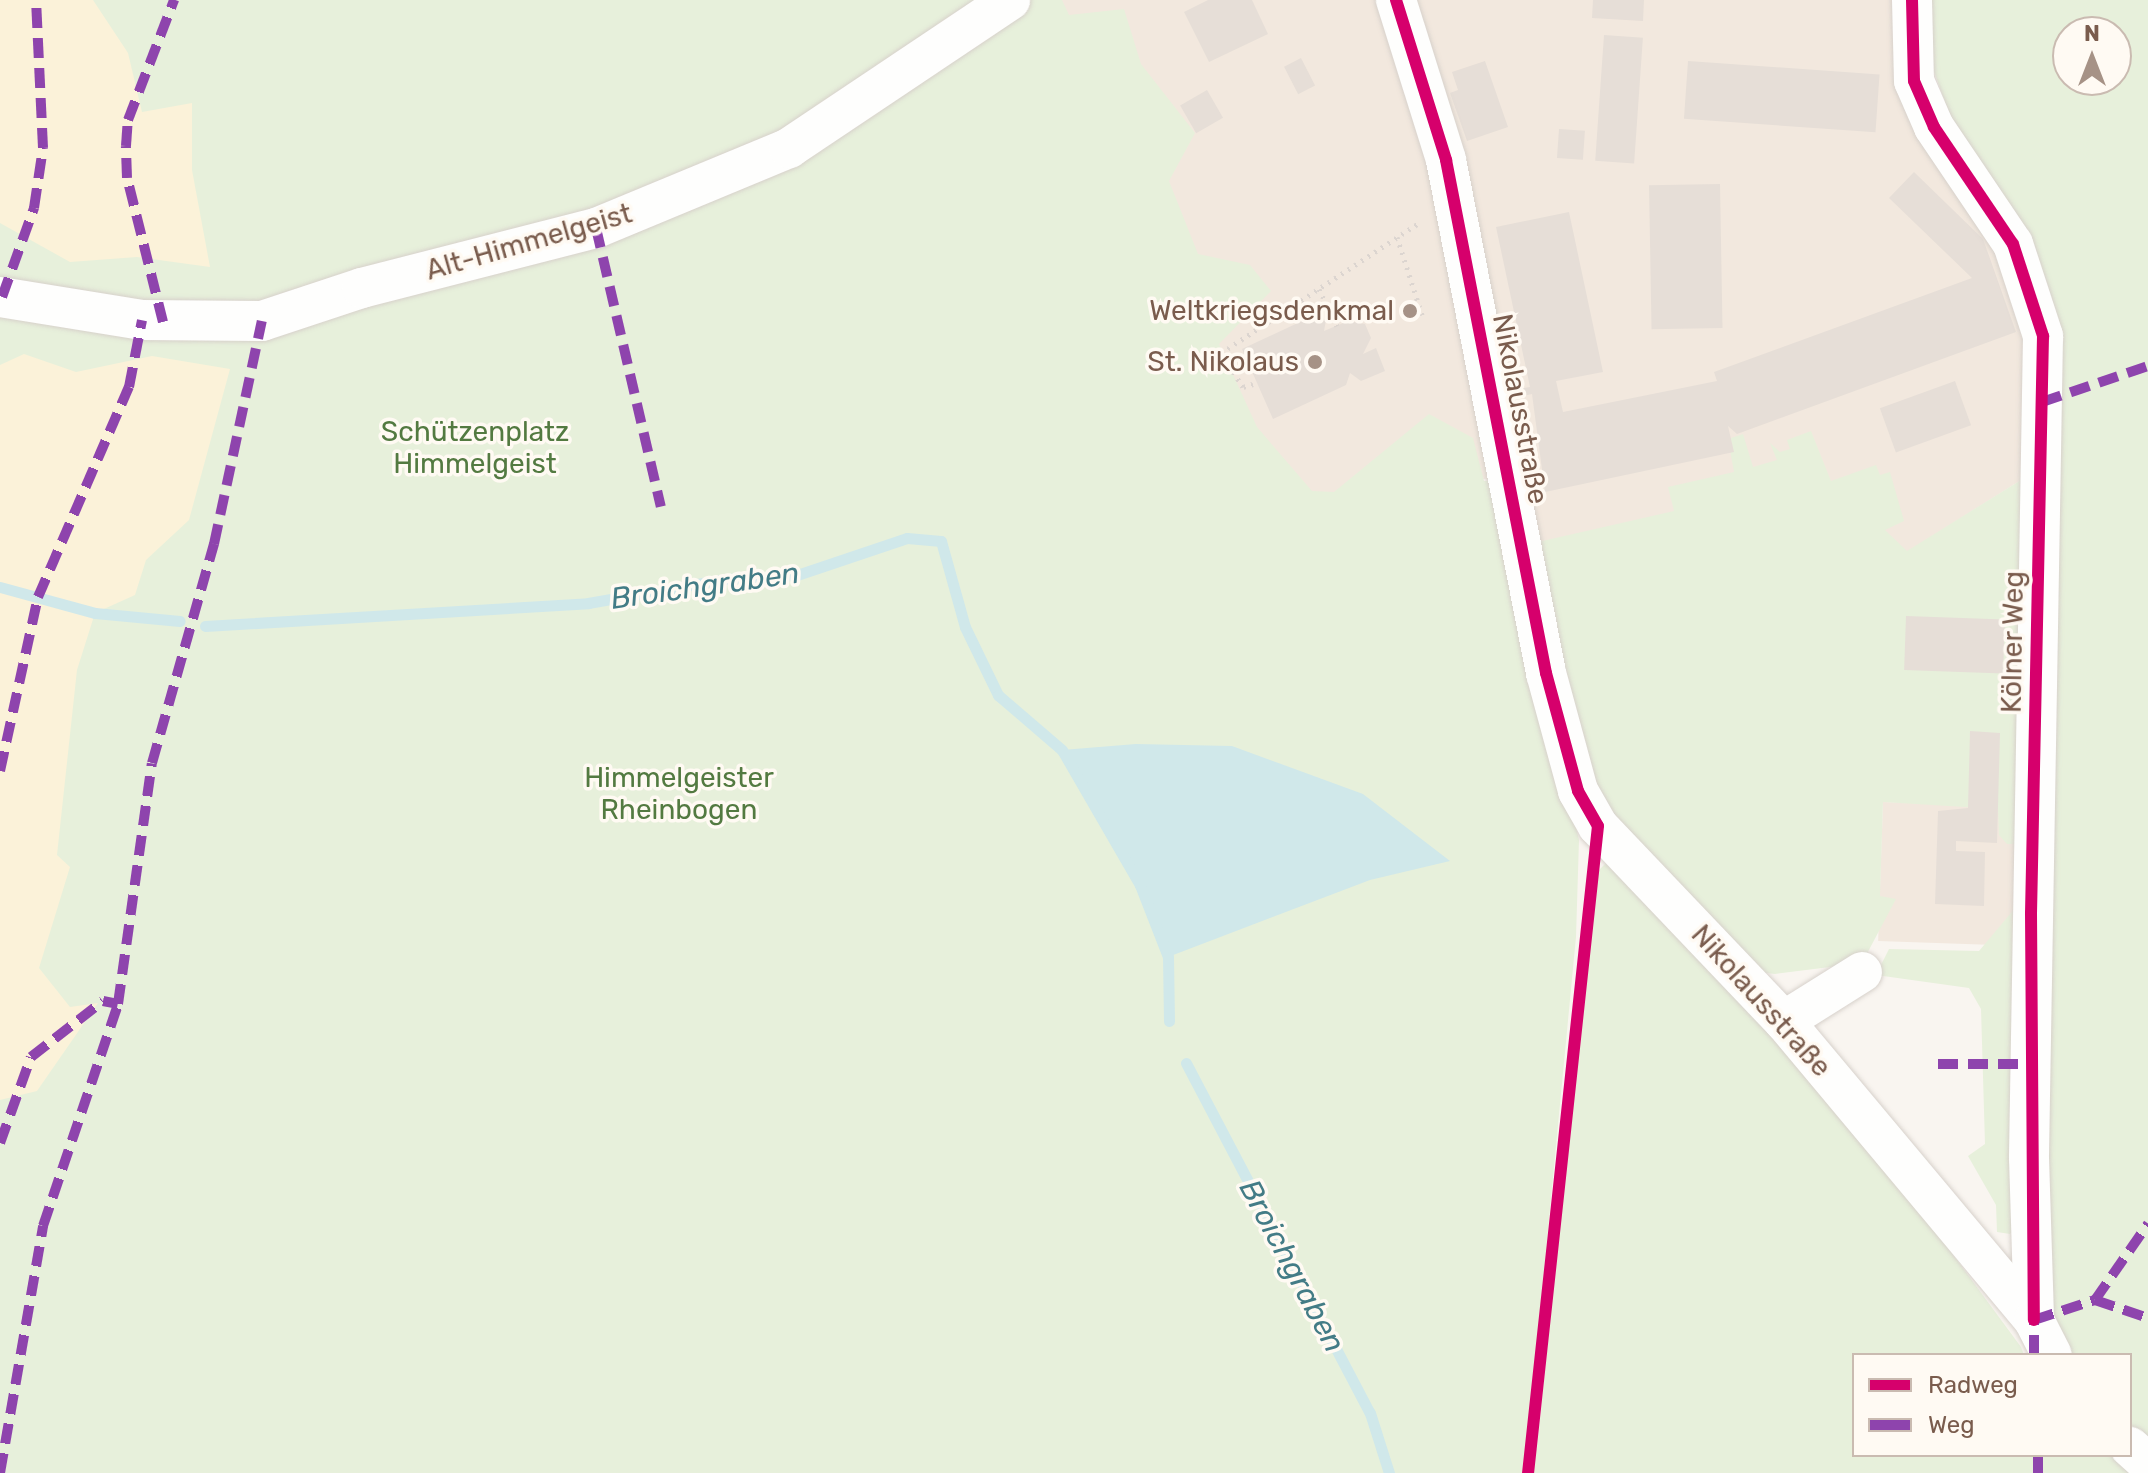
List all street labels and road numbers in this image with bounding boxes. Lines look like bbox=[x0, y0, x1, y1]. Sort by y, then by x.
street label: Alt-Himmelgeist bbox=[422, 196, 636, 288]
street label: Nikolausstraße bbox=[1485, 311, 1555, 507]
street label: Kölner Weg bbox=[1995, 570, 2031, 714]
street label: Nikolausstraße bbox=[1684, 918, 1838, 1084]

